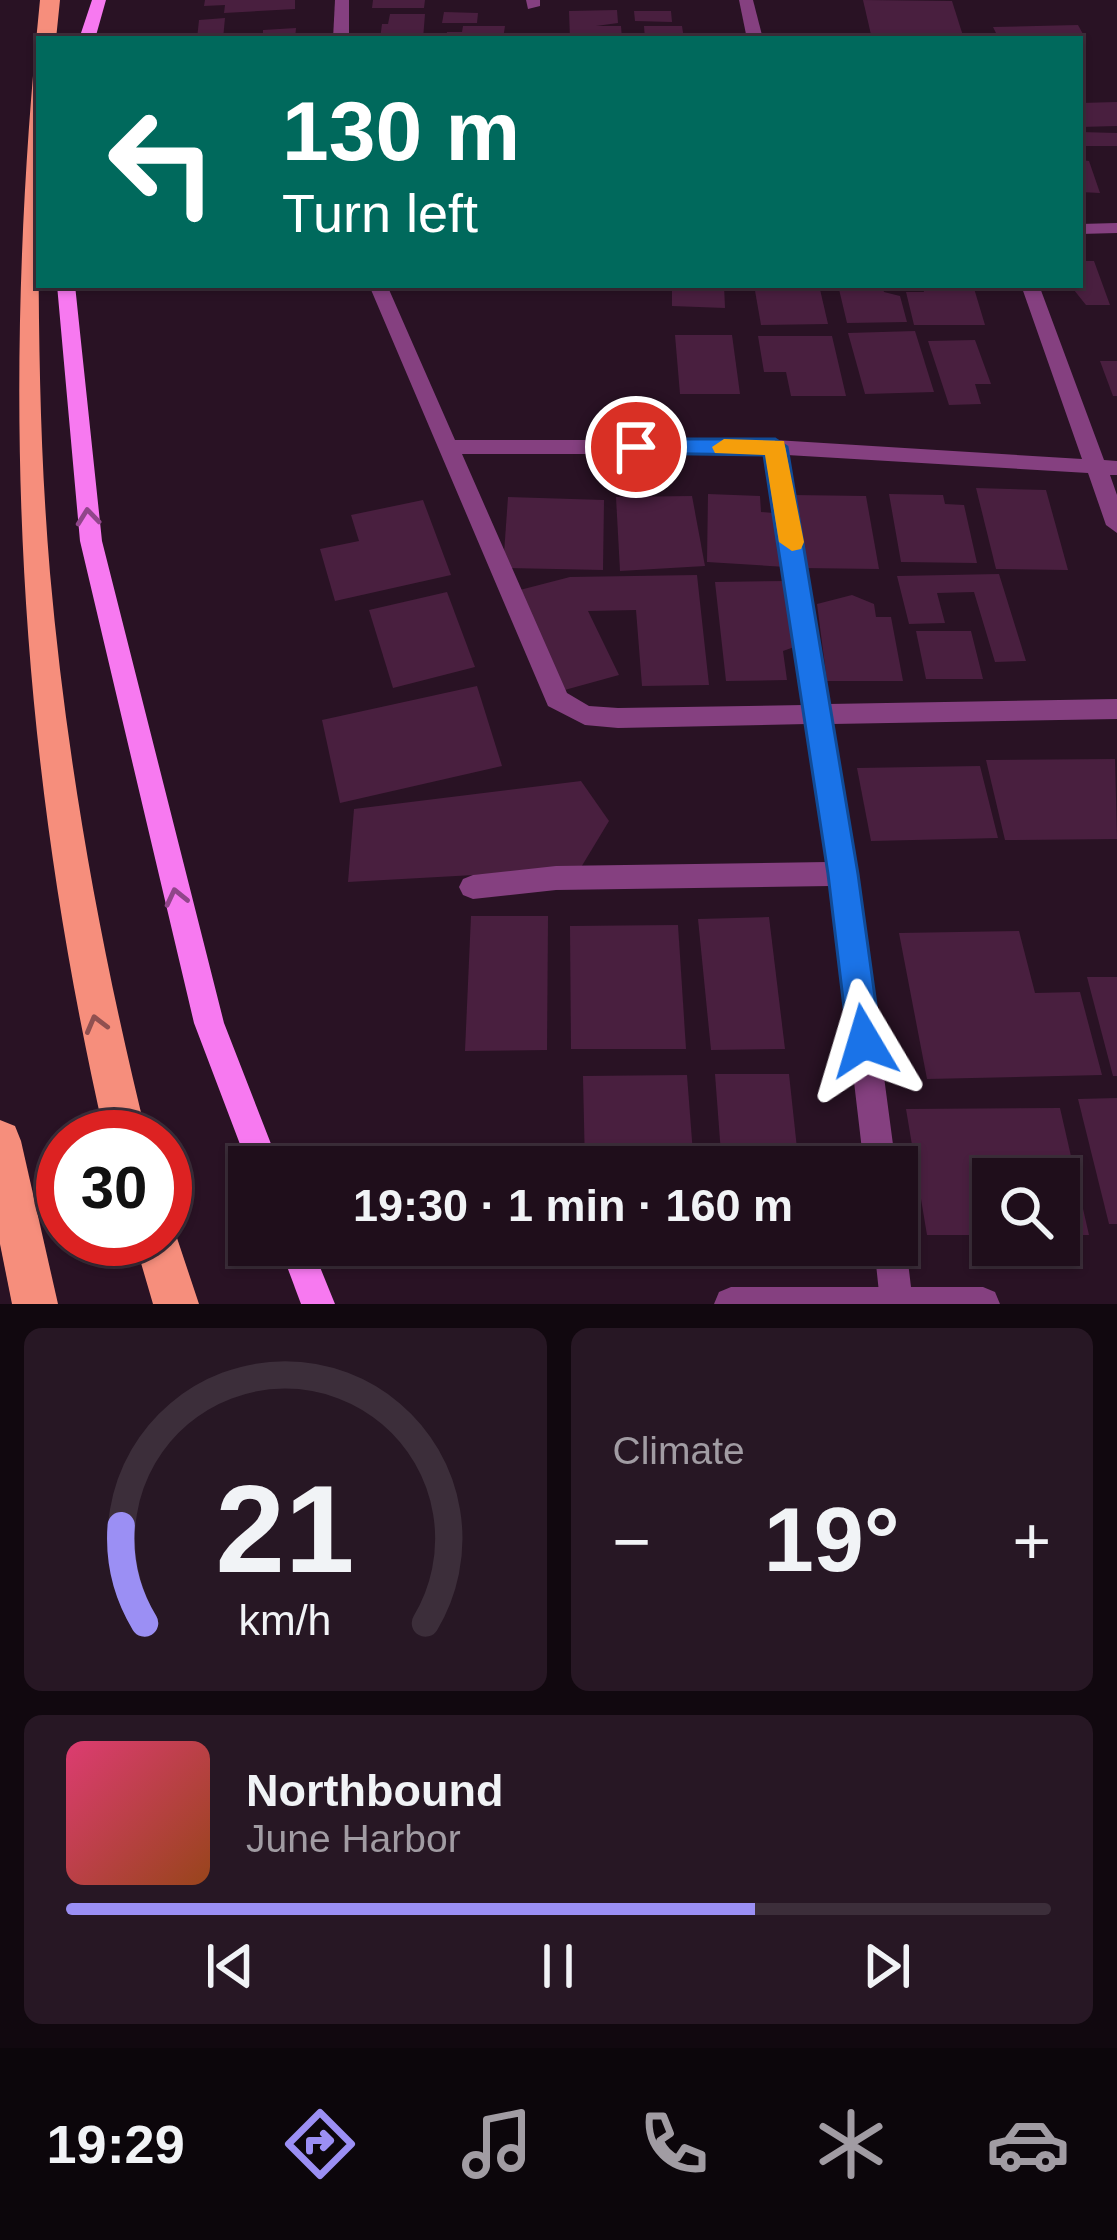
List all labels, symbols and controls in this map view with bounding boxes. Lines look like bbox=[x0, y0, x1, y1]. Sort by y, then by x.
icon: left bbox=[84, 84, 240, 240]
text: 130 m bbox=[282, 84, 520, 178]
text: Turn left bbox=[282, 183, 478, 243]
pin bbox=[585, 396, 687, 498]
icon: arrive bbox=[603, 414, 669, 480]
one-way arrow bbox=[76, 507, 102, 527]
one-way arrow bbox=[165, 887, 190, 907]
position arrow bbox=[801, 978, 927, 1104]
one-way arrow bbox=[85, 1014, 110, 1035]
speed limit sign: 30 bbox=[36, 1110, 192, 1266]
map controls bbox=[972, 1158, 1080, 1266]
button: search bbox=[972, 1158, 1080, 1266]
text: 19:30 · 1 min · 160 m bbox=[353, 1180, 793, 1231]
text: Climate bbox=[613, 1429, 745, 1472]
text: 21 bbox=[216, 1459, 355, 1598]
text: 19° bbox=[764, 1490, 900, 1590]
text: − bbox=[613, 1504, 651, 1578]
text: + bbox=[1012, 1504, 1051, 1578]
text: km/h bbox=[239, 1595, 332, 1643]
text: Northbound bbox=[246, 1765, 503, 1816]
text: June Harbor bbox=[246, 1817, 461, 1860]
icon: previous bbox=[197, 1933, 263, 1999]
icon: pause bbox=[525, 1933, 591, 1999]
icon: next bbox=[854, 1933, 920, 1999]
icon: directions bbox=[278, 2102, 362, 2186]
icon: music bbox=[455, 2102, 539, 2186]
icon: phone bbox=[632, 2102, 716, 2186]
icon: climate bbox=[809, 2102, 893, 2186]
icon: car bbox=[986, 2102, 1070, 2186]
text: 19:29 bbox=[47, 2114, 185, 2174]

